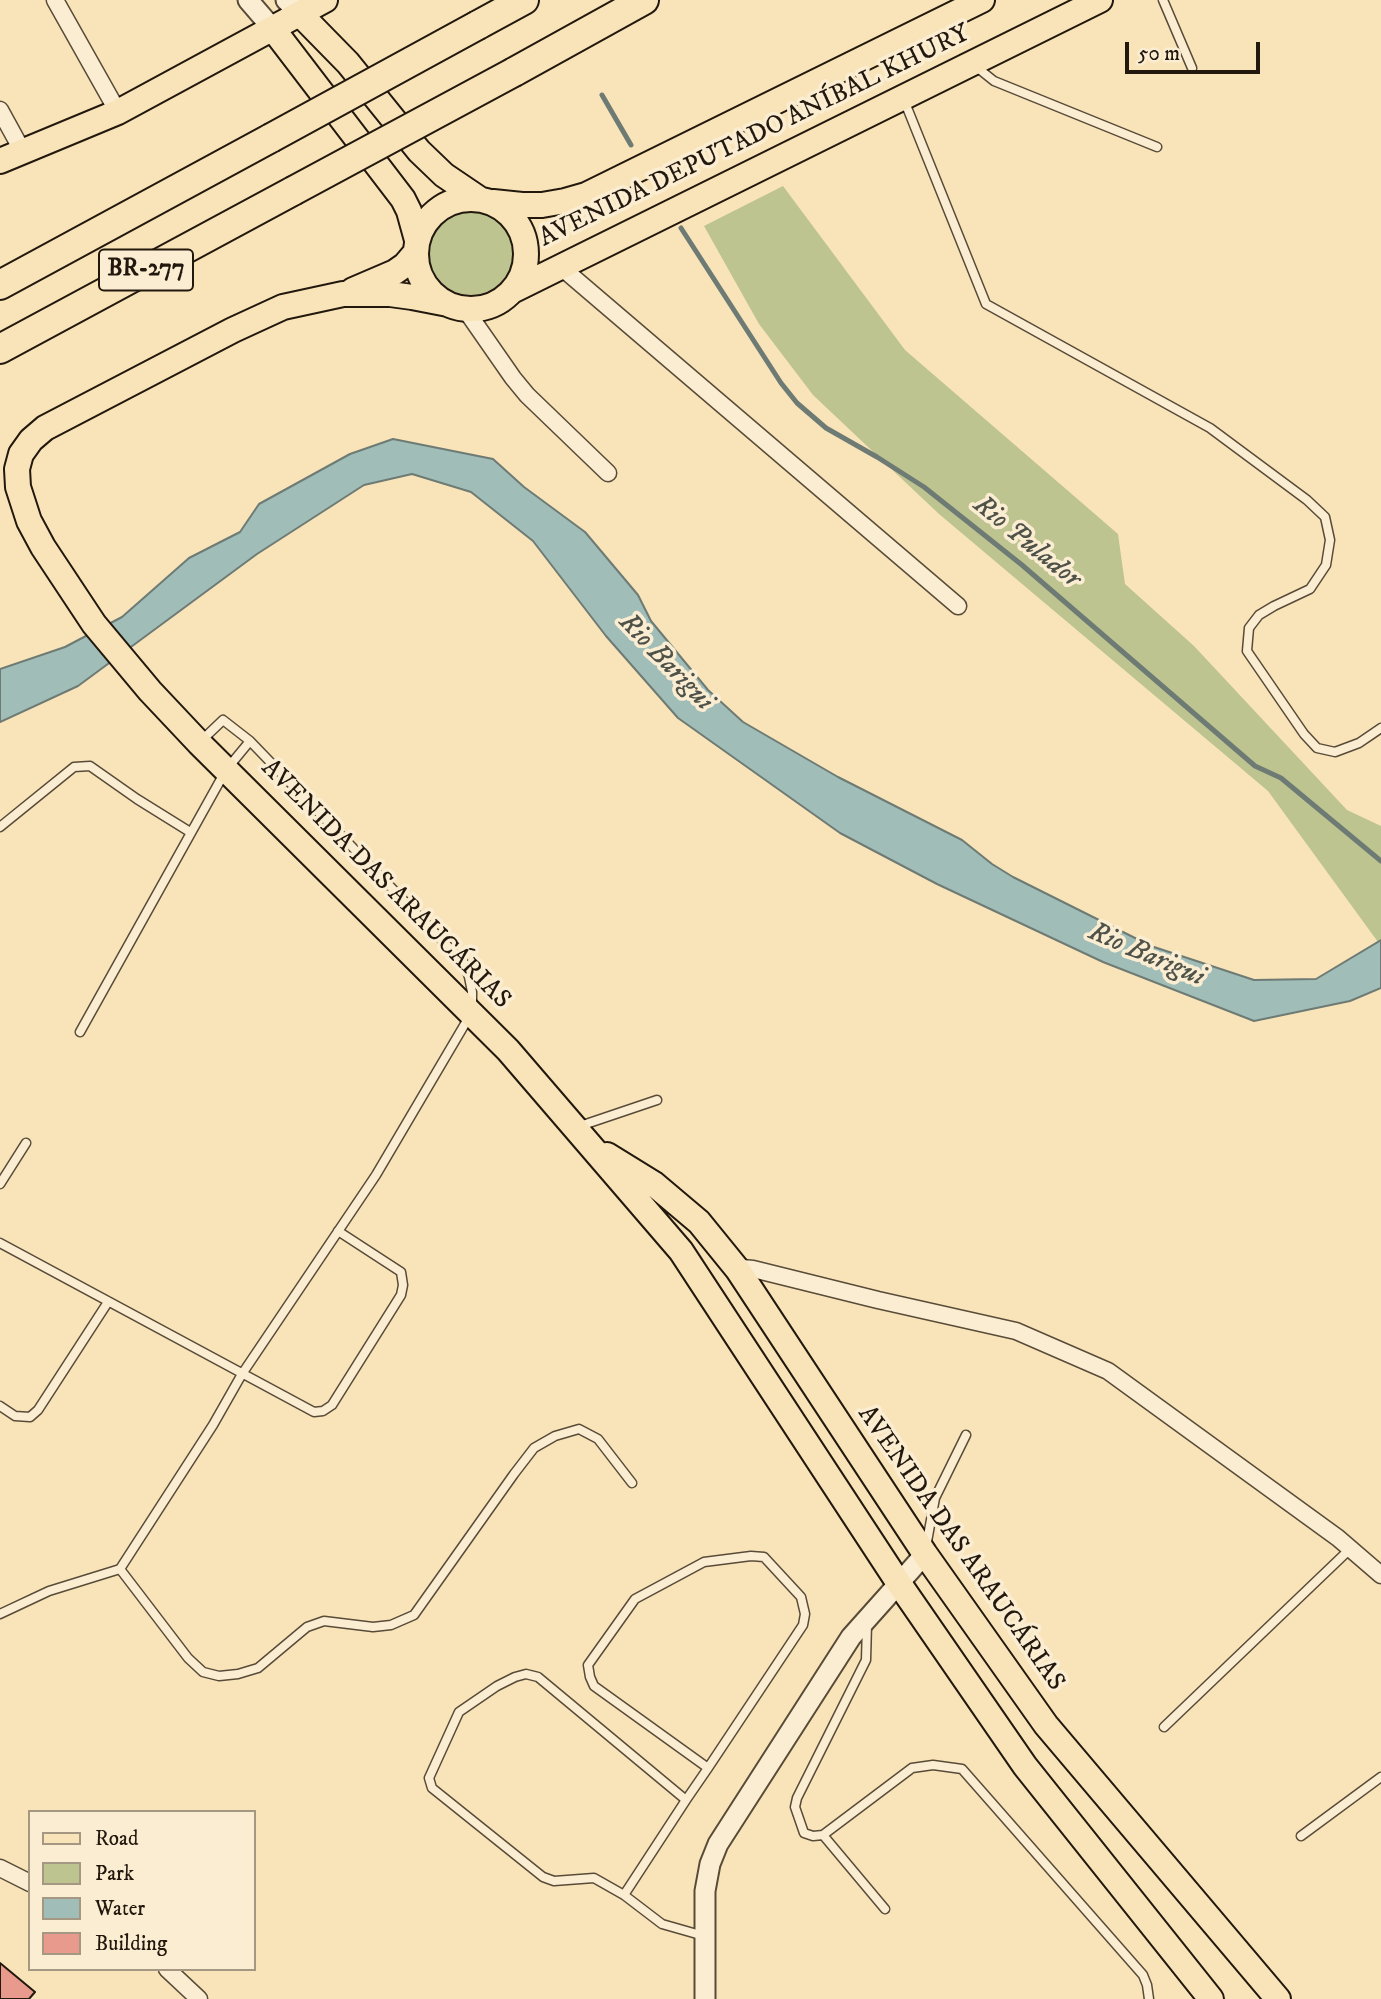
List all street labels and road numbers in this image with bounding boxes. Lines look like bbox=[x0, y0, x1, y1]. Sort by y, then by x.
street label: AVENIDA DEPUTADO ANÍBAL KHURY bbox=[535, 19, 975, 255]
road number: BR-277 bbox=[99, 249, 193, 290]
street label: AVENIDA DAS ARAUCÁRIAS bbox=[254, 754, 516, 1016]
street label: AVENIDA DAS ARAUCÁRIAS bbox=[850, 1401, 1070, 1697]

